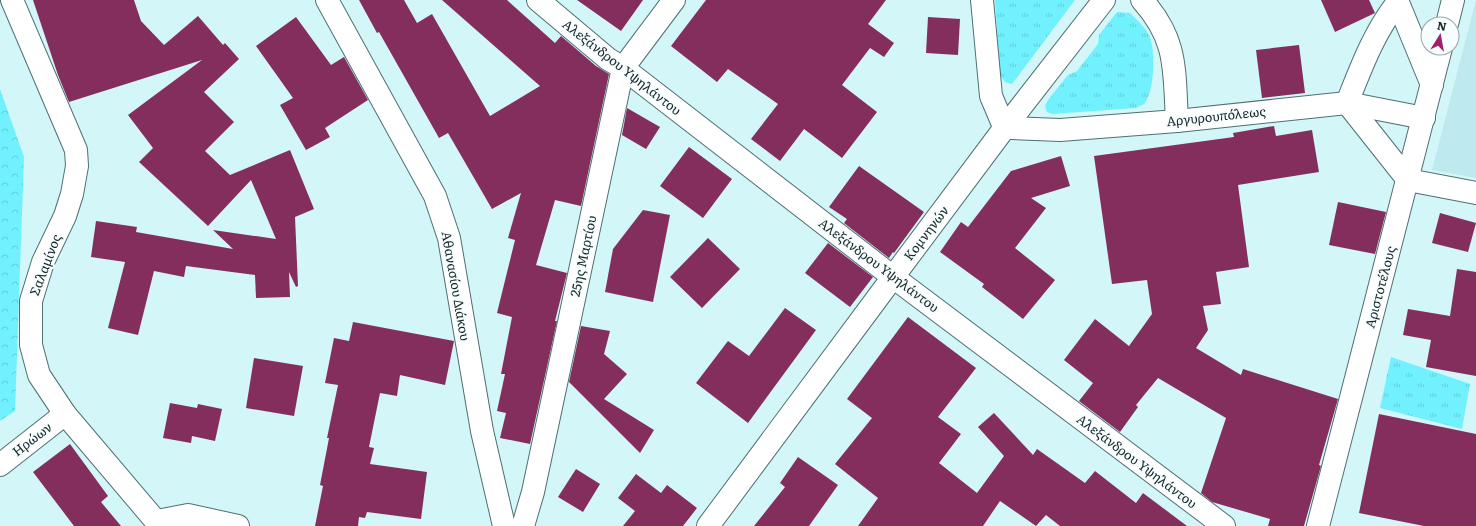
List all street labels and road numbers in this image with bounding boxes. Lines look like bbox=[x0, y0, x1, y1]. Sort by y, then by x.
street label: Αλεξάνδρου Υψηλάντου bbox=[559, 14, 686, 119]
street label: Αργυρουπόλεως bbox=[1165, 101, 1267, 130]
street label: Κομνηνών bbox=[899, 201, 953, 264]
street label: 25ης Μαρτίου bbox=[565, 213, 600, 298]
street label: Αλεξάνδρου Υψηλάντου bbox=[815, 213, 943, 316]
street label: Αθανασίου Διάκου bbox=[438, 230, 475, 342]
street label: Σαλαμίνος bbox=[24, 231, 65, 299]
street label: Αριστοτέλους bbox=[1359, 243, 1400, 330]
street label: Αλεξάνδρου Υψηλάντου bbox=[1073, 409, 1201, 512]
street label: Ηρώων bbox=[8, 417, 56, 460]

